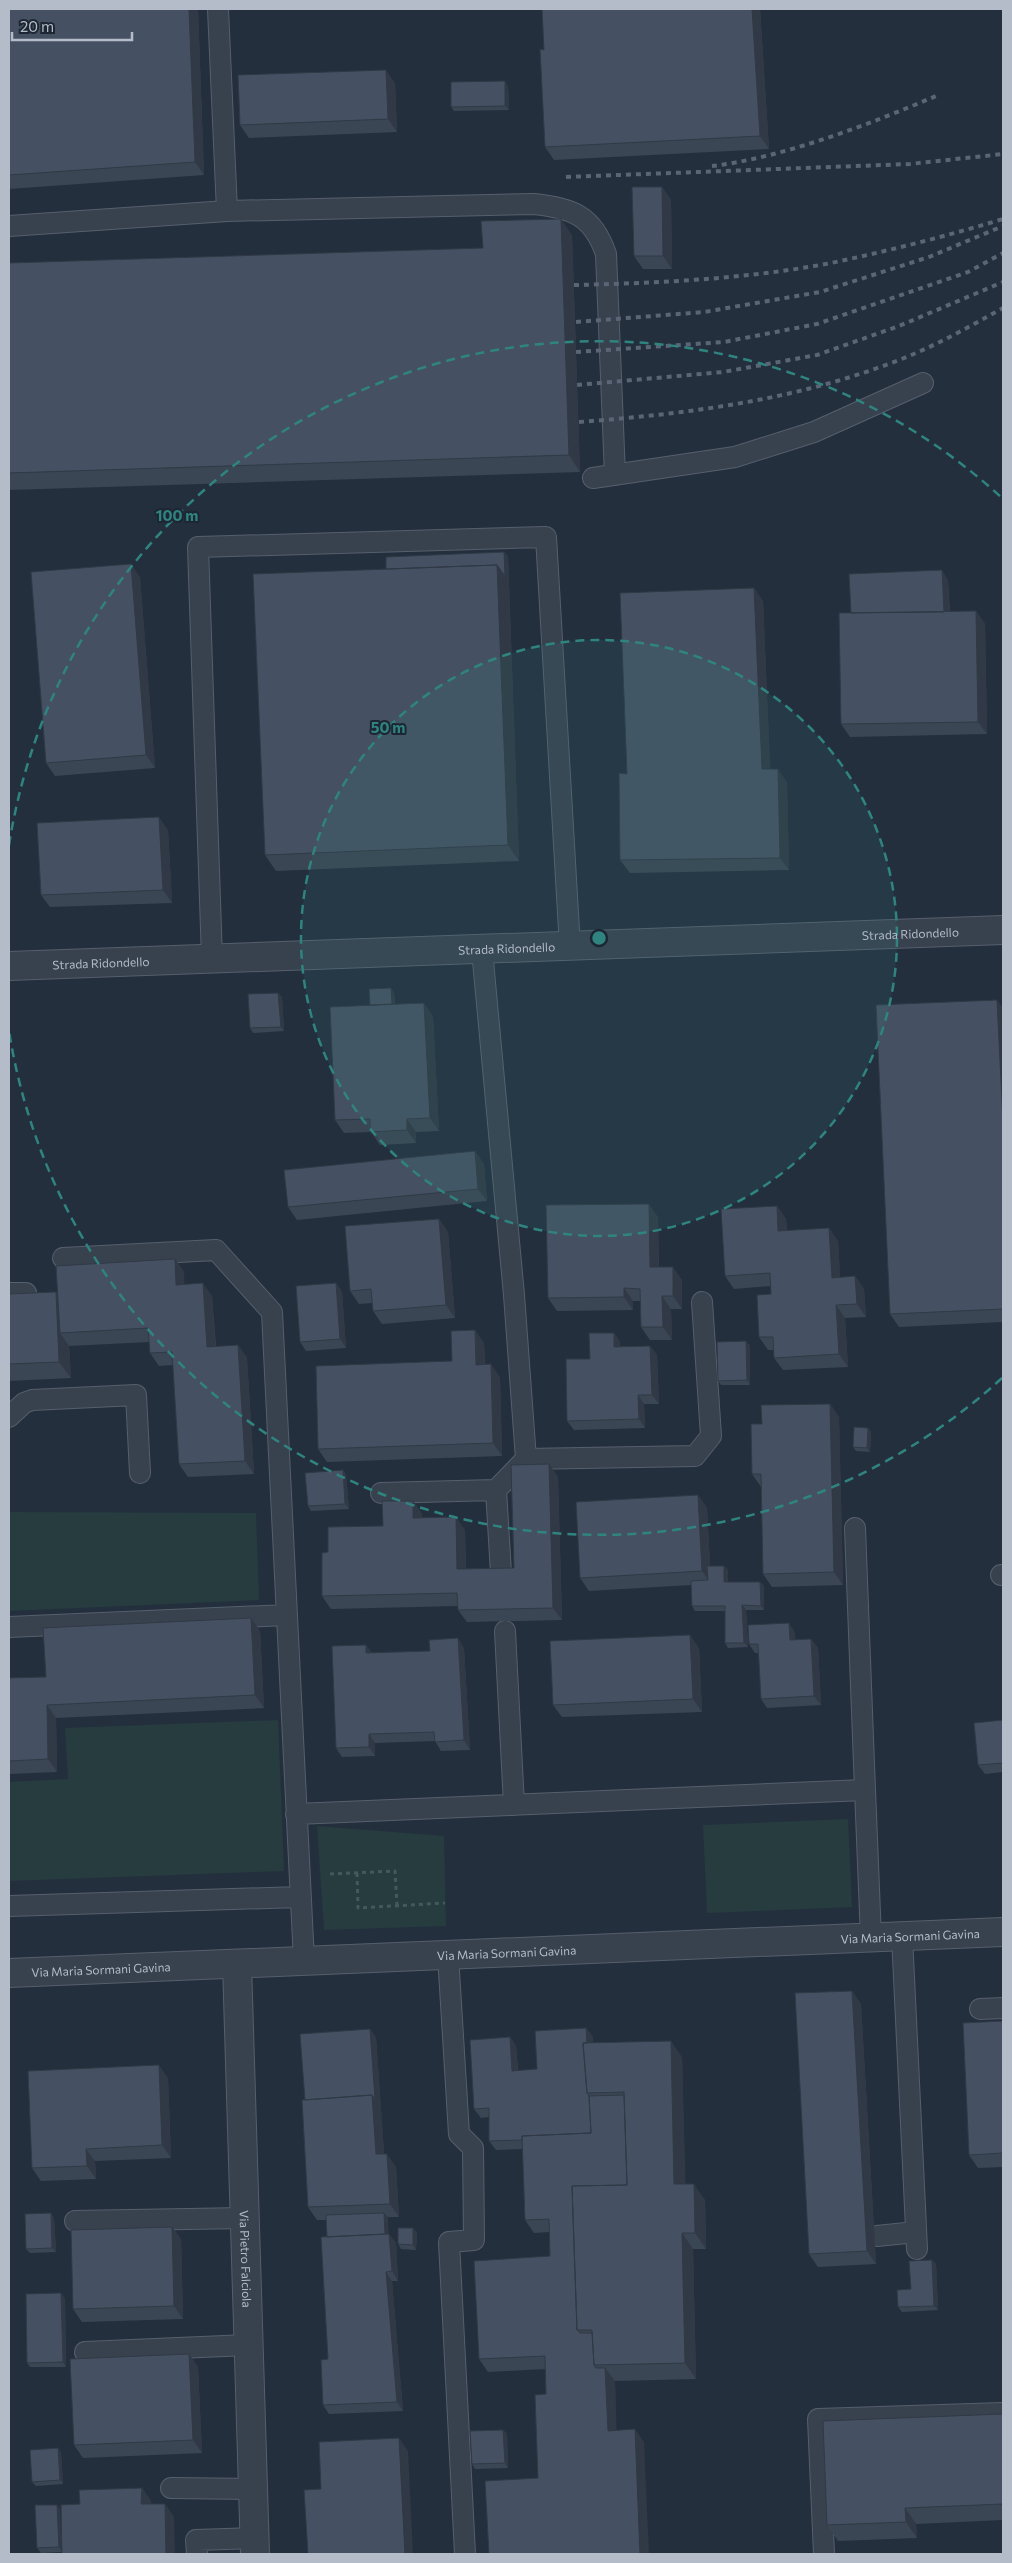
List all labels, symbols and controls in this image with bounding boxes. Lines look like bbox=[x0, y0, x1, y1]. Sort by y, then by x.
scale bar bbox=[12, 10, 132, 42]
text: 20 m bbox=[20, 17, 54, 35]
text: 100 m bbox=[156, 506, 198, 524]
text: 50 m bbox=[371, 718, 405, 736]
street label: Strada Ridondello bbox=[862, 925, 959, 942]
centre of rings bbox=[590, 929, 608, 947]
street label: Strada Ridondello bbox=[458, 939, 555, 957]
street label: Strada Ridondello bbox=[52, 954, 150, 971]
street label: Via Maria Sormani Gavina bbox=[840, 1926, 980, 1946]
street label: Via Maria Sormani Gavina bbox=[437, 1943, 577, 1962]
street label: Via Maria Sormani Gavina bbox=[31, 1959, 171, 1979]
street label: Via Pietro Falciola bbox=[238, 2210, 254, 2308]

